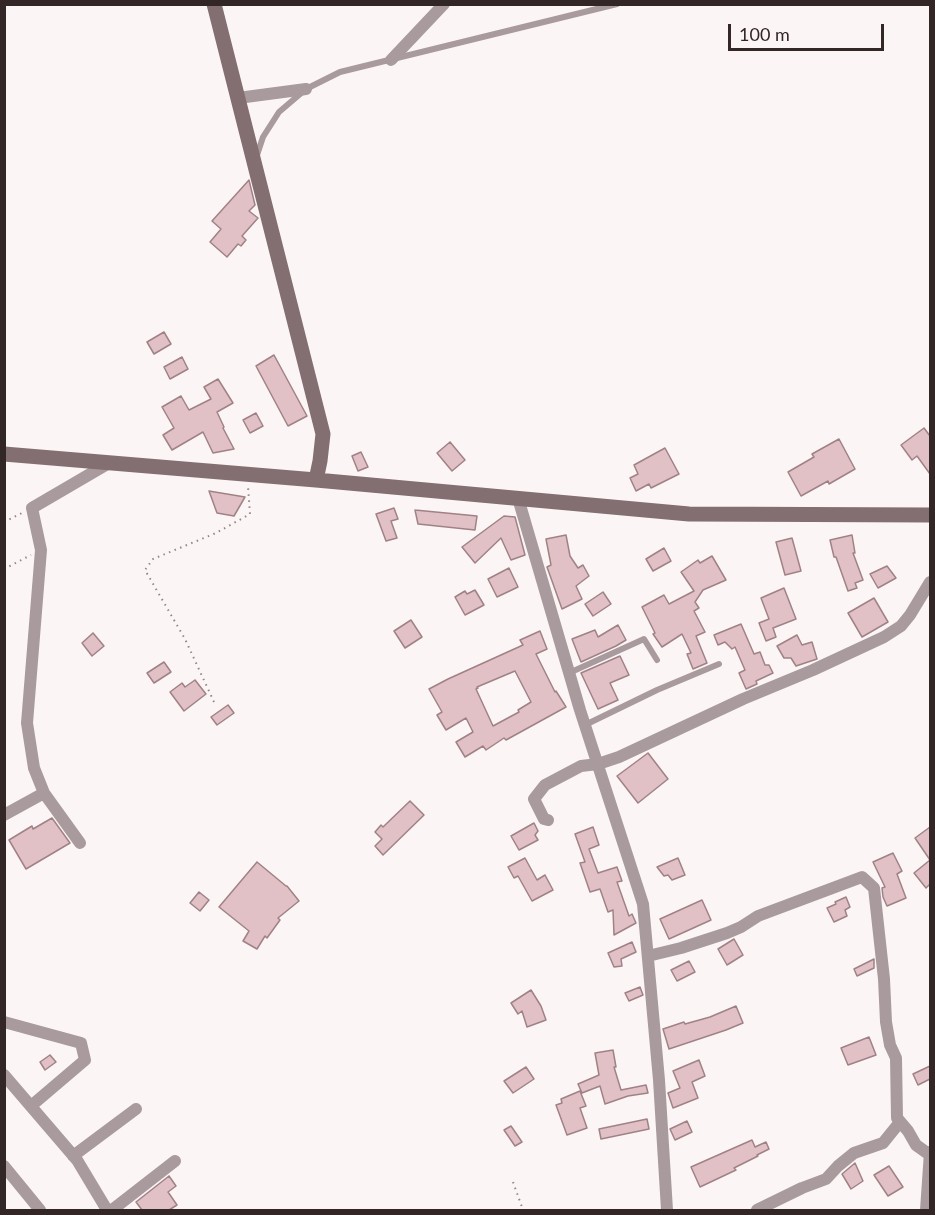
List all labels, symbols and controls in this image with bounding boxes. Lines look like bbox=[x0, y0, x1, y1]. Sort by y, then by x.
scale bar bbox=[731, 12, 887, 50]
text: 100 m bbox=[739, 23, 790, 45]

